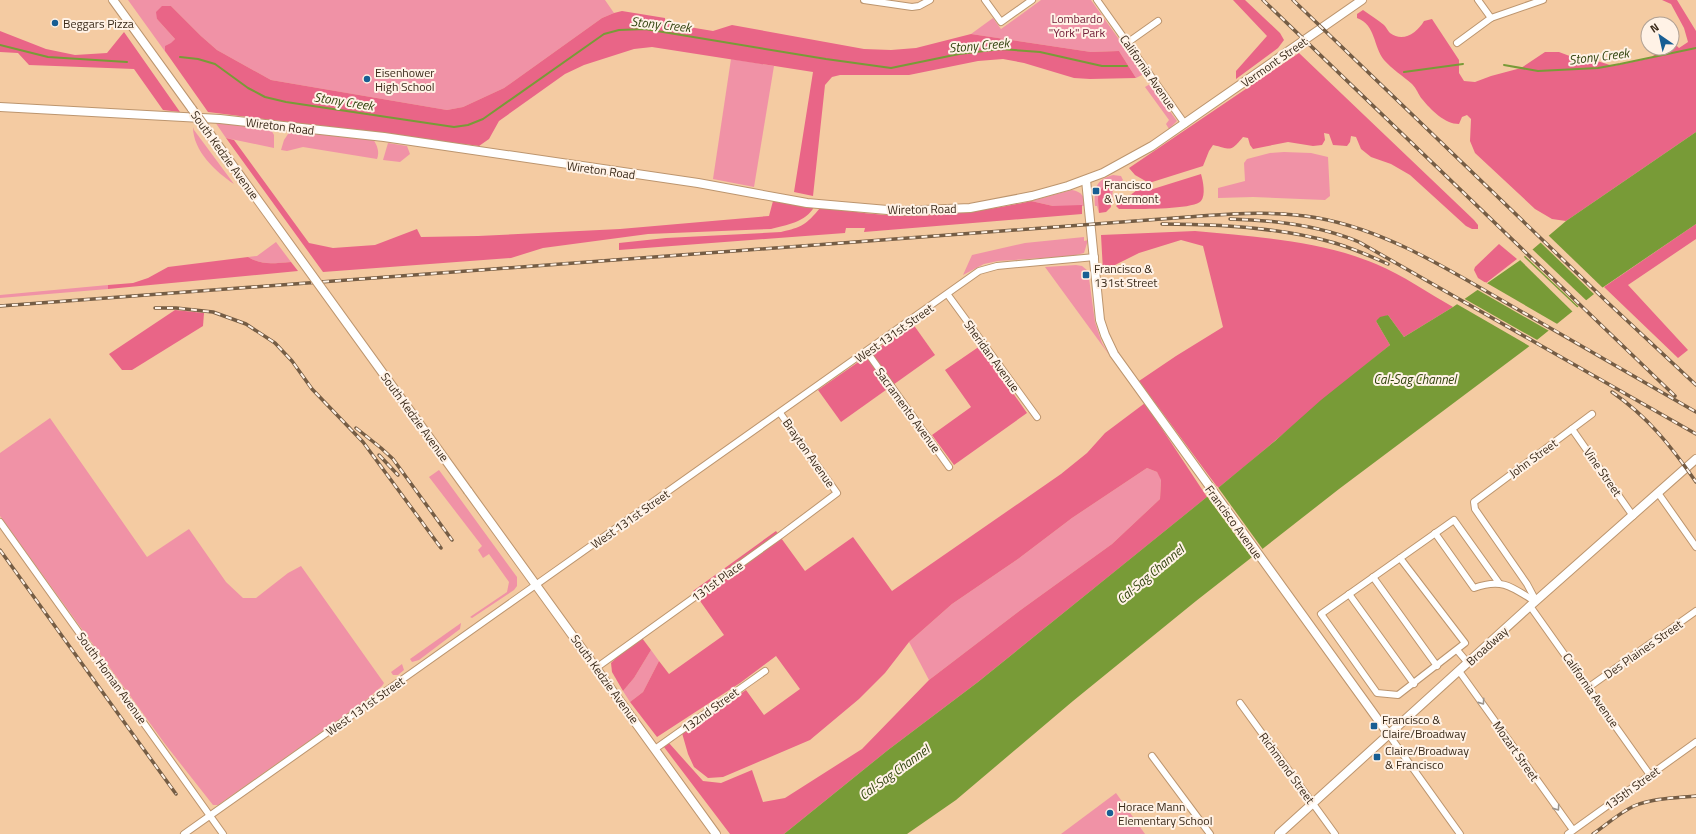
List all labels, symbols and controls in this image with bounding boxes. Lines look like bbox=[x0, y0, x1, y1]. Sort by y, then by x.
park label: Lombardo "York" Park bbox=[1049, 9, 1105, 42]
water label: Stony Creek bbox=[630, 11, 694, 37]
place label: Beggars Pizza bbox=[63, 14, 134, 33]
north arrow bbox=[1640, 16, 1680, 56]
marker: Beggars Pizza bbox=[50, 18, 60, 28]
text: N bbox=[1647, 19, 1662, 36]
street label: California Avenue bbox=[1115, 31, 1181, 113]
water label: Stony Creek bbox=[948, 32, 1012, 58]
street label: Vermont Street bbox=[1237, 32, 1312, 92]
water label: Stony Creek bbox=[1568, 42, 1632, 70]
place label: Eisenhower High School bbox=[375, 63, 435, 96]
marker: Eisenhower High School bbox=[362, 74, 372, 84]
water label: Stony Creek bbox=[313, 86, 378, 116]
street label: South Kedzie Avenue bbox=[186, 107, 264, 203]
street label: Wireton Road bbox=[245, 112, 315, 140]
street label: Wireton Road bbox=[566, 156, 636, 184]
place label: Francisco & Vermont bbox=[1104, 175, 1159, 208]
marker: Francisco & Vermont bbox=[1091, 186, 1101, 196]
street label: Wireton Road bbox=[887, 199, 957, 219]
place label: Francisco & 131st Street bbox=[1094, 259, 1158, 292]
marker: Francisco & 131st Street bbox=[1081, 270, 1091, 280]
street label: West 131st Street bbox=[851, 298, 938, 367]
street label: Sheridan Avenue bbox=[959, 316, 1025, 396]
street label: Sacramento Avenue bbox=[871, 364, 945, 456]
street label: South Kedzie Avenue bbox=[376, 369, 454, 465]
water label: Cal-Sag Channel bbox=[1374, 369, 1459, 389]
street label: Brayton Avenue bbox=[778, 415, 840, 491]
street label: John Street bbox=[1505, 433, 1562, 482]
street label: Vine Street bbox=[1579, 444, 1627, 501]
street label: Francisco Avenue bbox=[1201, 481, 1267, 563]
street label: West 131st Street bbox=[587, 484, 674, 553]
water label: Cal-Sag Channel bbox=[1112, 538, 1190, 608]
street label: 131st Place bbox=[687, 556, 747, 606]
street label: Des Plaines Street bbox=[1600, 614, 1687, 683]
street label: Broadway bbox=[1462, 622, 1512, 670]
street label: South Homan Avenue bbox=[72, 628, 152, 728]
street label: South Kedzie Avenue bbox=[566, 631, 644, 727]
street label: California Avenue bbox=[1558, 649, 1624, 731]
street label: West 131st Street bbox=[322, 671, 409, 740]
street label: 132nd Street bbox=[678, 682, 743, 737]
one-way arrow bbox=[1477, 698, 1484, 705]
place label: Francisco & Claire/Broadway bbox=[1382, 710, 1466, 743]
street label: Mozart Street bbox=[1488, 717, 1544, 786]
marker: Francisco & Claire/Broadway bbox=[1369, 721, 1379, 731]
street label: Richmond Street bbox=[1254, 728, 1320, 808]
water label: Cal-Sag Channel bbox=[855, 738, 935, 804]
place label: Claire/Broadway & Francisco bbox=[1385, 741, 1469, 774]
marker: Claire/Broadway & Francisco bbox=[1372, 752, 1382, 762]
street label: 135th Street bbox=[1600, 761, 1664, 815]
place label: Horace Mann Elementary School bbox=[1118, 797, 1212, 830]
one-way arrow bbox=[1552, 804, 1559, 811]
marker: Horace Mann Elementary School bbox=[1105, 808, 1115, 818]

